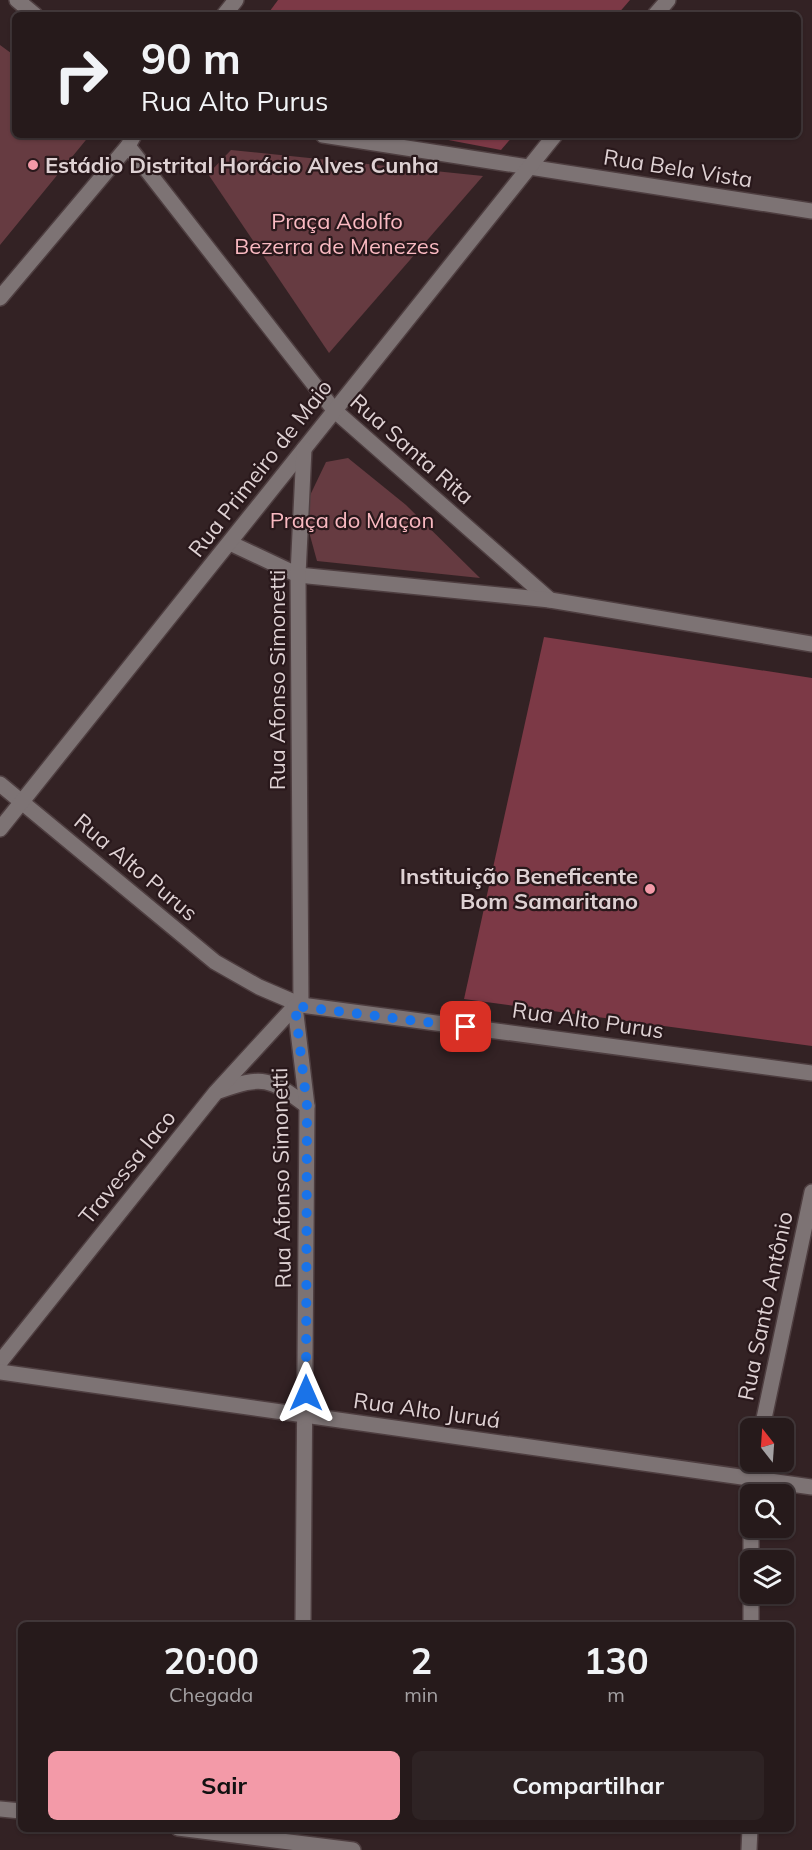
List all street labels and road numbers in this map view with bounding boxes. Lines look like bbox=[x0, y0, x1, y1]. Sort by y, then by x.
street label: Rua Bela Vista bbox=[602, 142, 754, 194]
street label: Rua Primeiro de Maio bbox=[182, 374, 338, 562]
street label: Rua Santa Rita bbox=[344, 388, 480, 510]
street label: Rua Afonso Simonetti bbox=[263, 570, 291, 790]
street label: Rua Alto Purus bbox=[69, 807, 203, 927]
street label: Rua Alto Purus bbox=[510, 996, 666, 1044]
street label: Rua Afonso Simonetti bbox=[265, 1067, 297, 1289]
street label: Travessa Iaco bbox=[72, 1104, 182, 1230]
street label: Rua Santo Antônio bbox=[731, 1209, 799, 1403]
street label: Rua Alto Juruá bbox=[352, 1386, 502, 1434]

